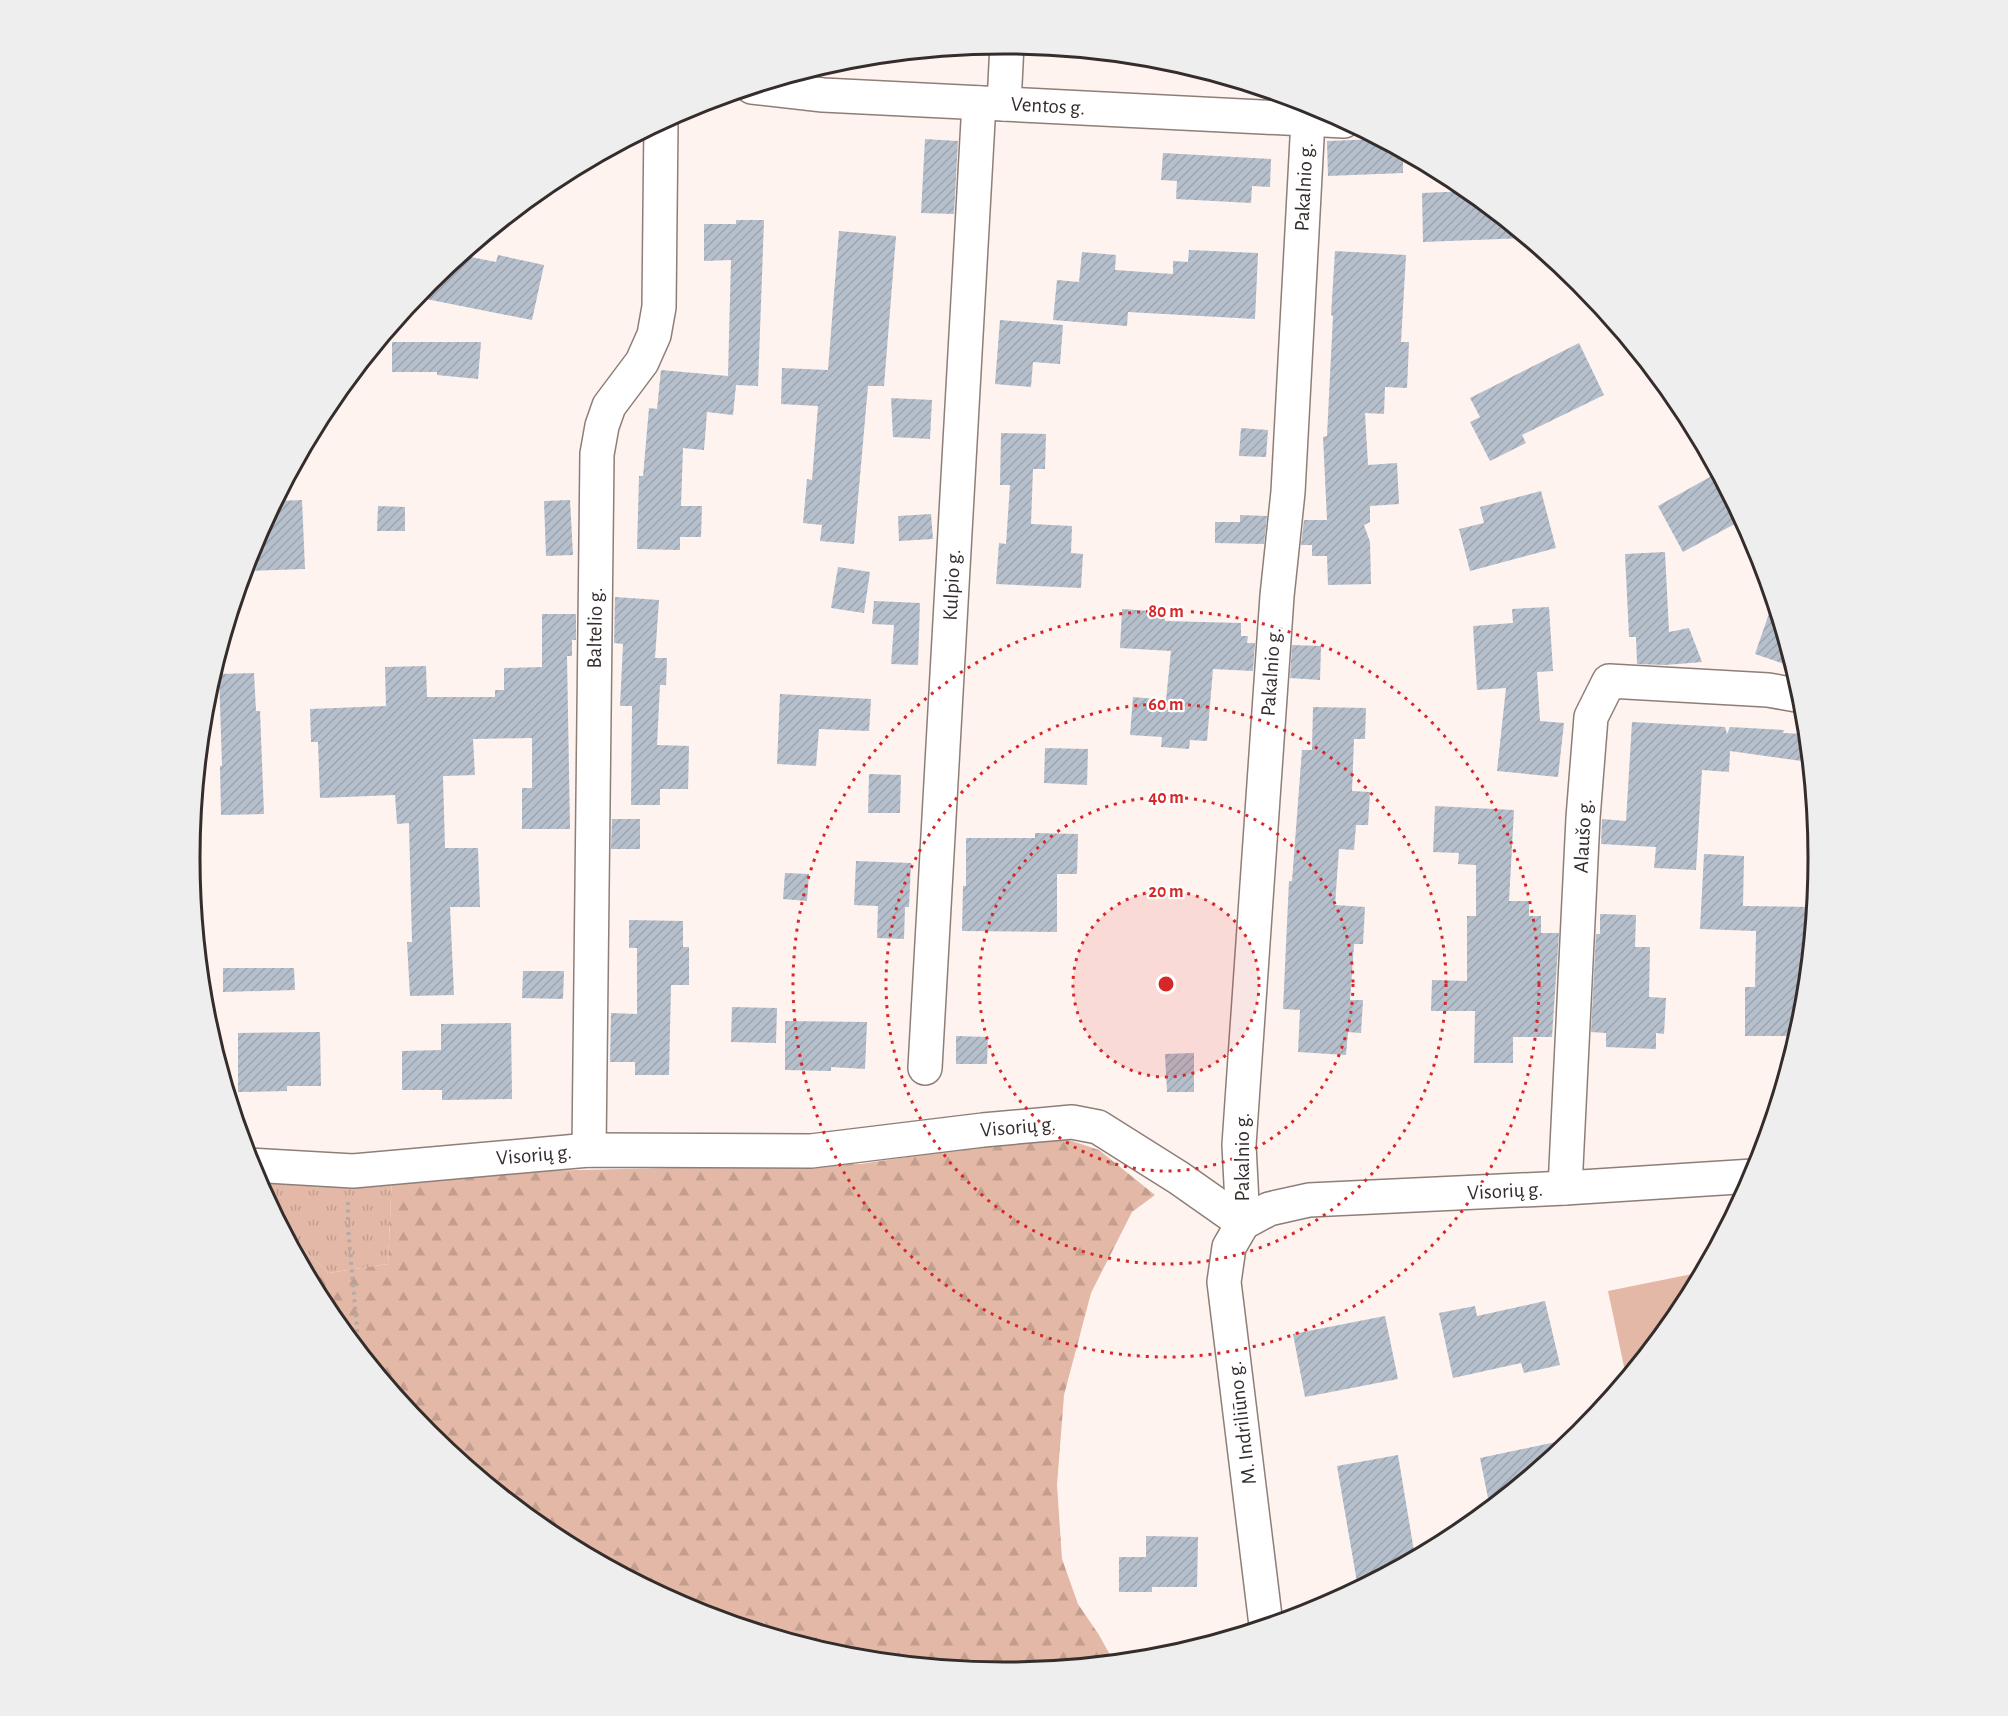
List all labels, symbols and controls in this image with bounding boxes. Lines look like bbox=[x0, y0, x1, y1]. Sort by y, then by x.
street label: Ventos g. bbox=[1010, 94, 1086, 118]
street label: Pakalnio g. bbox=[1291, 142, 1317, 232]
street label: Kulpio g. bbox=[940, 549, 964, 621]
street label: Baltelio g. bbox=[584, 587, 606, 669]
text: 80 m bbox=[1148, 603, 1184, 621]
street label: Pakalnio g. bbox=[1257, 627, 1285, 717]
text: 60 m bbox=[1148, 696, 1184, 714]
text: 40 m bbox=[1148, 789, 1184, 807]
street label: Alaušo g. bbox=[1571, 798, 1595, 874]
text: 20 m bbox=[1148, 883, 1184, 901]
centre of rings bbox=[1156, 974, 1176, 994]
street label: Visorių g. bbox=[979, 1113, 1057, 1141]
street label: Pakalnio g. bbox=[1232, 1113, 1253, 1201]
street label: Visorių g. bbox=[495, 1141, 573, 1169]
street label: Visorių g. bbox=[1467, 1179, 1543, 1203]
street label: M. Indriliūno g. bbox=[1224, 1360, 1260, 1486]

